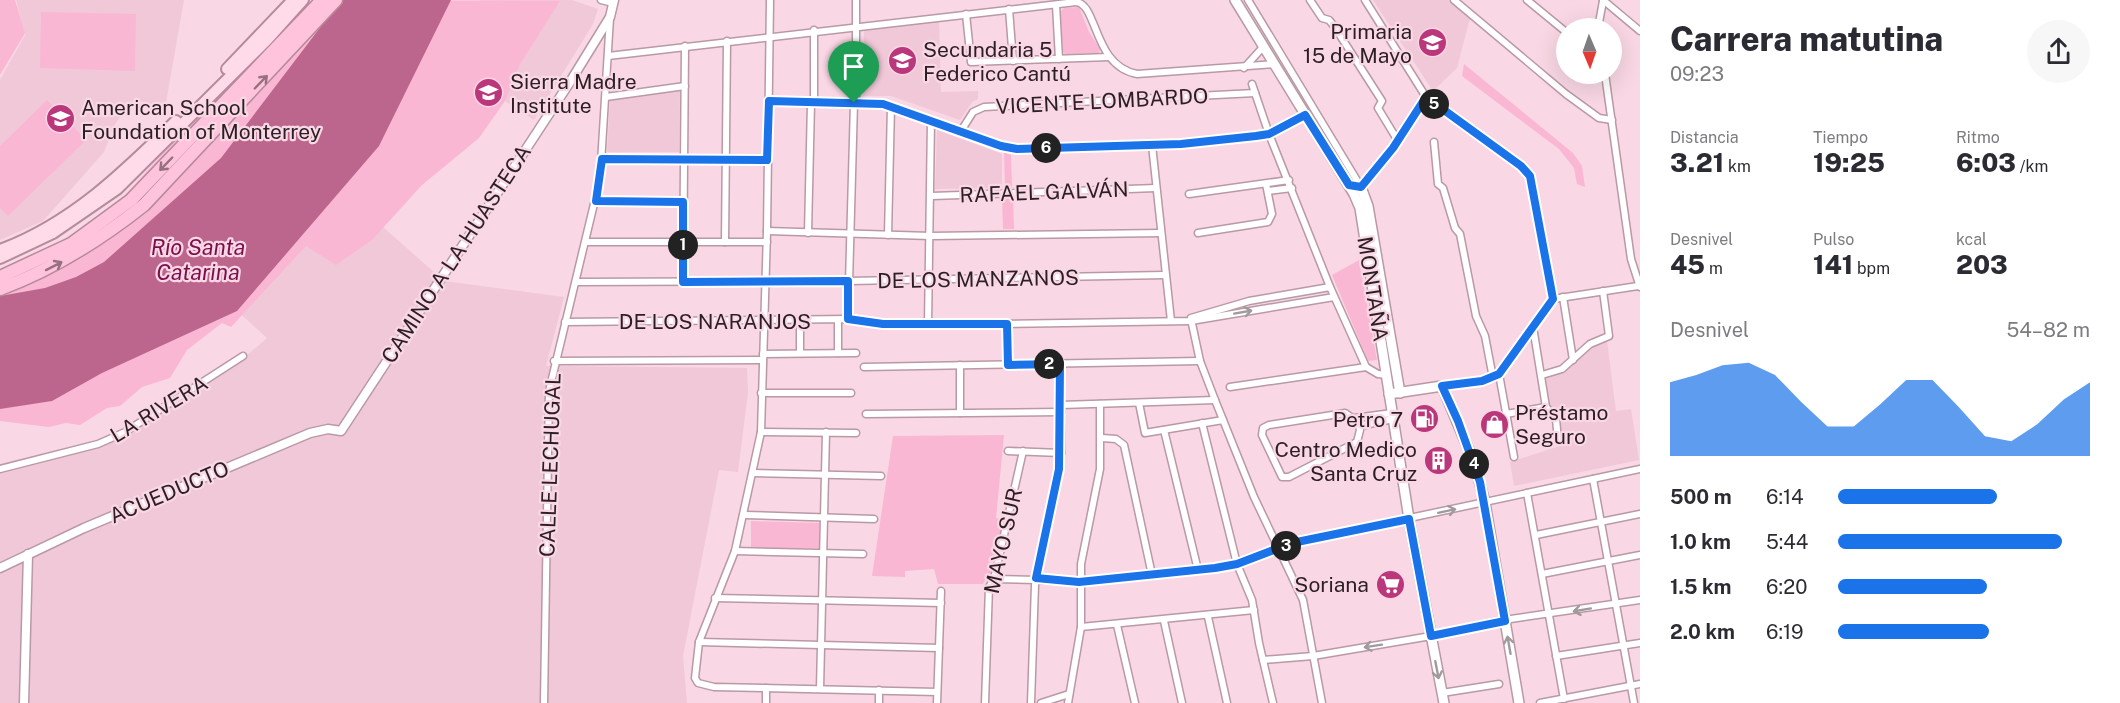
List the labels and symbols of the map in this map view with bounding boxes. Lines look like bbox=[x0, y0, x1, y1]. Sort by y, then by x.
north arrow bbox=[1556, 18, 1622, 84]
place label: Primaria 15 de Mayo bbox=[1303, 19, 1412, 68]
school or university icon: Primaria 15 de Mayo bbox=[1417, 27, 1449, 59]
place label: Secundaria 5 Federico Cantú bbox=[923, 37, 1071, 86]
pin bbox=[828, 41, 879, 103]
school or university icon: Secundaria 5 Federico Cantú bbox=[886, 45, 918, 77]
place label: Sierra Madre Institute bbox=[510, 69, 637, 118]
one-way arrow bbox=[254, 75, 268, 90]
school or university icon: Sierra Madre Institute bbox=[473, 77, 505, 109]
street label: VICENTE LOMBARDO bbox=[995, 83, 1209, 119]
pin: 5 bbox=[1419, 89, 1449, 119]
place label: American School Foundation of Monterrey bbox=[81, 95, 321, 144]
school or university icon: American School Foundation of Monterrey bbox=[44, 103, 76, 135]
pin: 6 bbox=[1031, 133, 1061, 163]
street label: CAMINO A LA HUASTECA bbox=[376, 140, 536, 368]
one-way arrow bbox=[159, 157, 173, 172]
street label: RAFAEL GALVÁN bbox=[959, 177, 1129, 207]
pin: 1 bbox=[668, 230, 698, 260]
water label: Río Santa Catarina bbox=[151, 234, 245, 285]
street label: MONTAÑA bbox=[1352, 235, 1394, 343]
one-way arrow bbox=[44, 259, 62, 271]
street label: DE LOS MANZANOS bbox=[877, 265, 1079, 293]
one-way arrow bbox=[1233, 306, 1252, 317]
street label: DE LOS NARANJOS bbox=[619, 309, 811, 334]
pin: 2 bbox=[1034, 349, 1064, 379]
street label: LA RIVERA bbox=[106, 370, 212, 448]
street label: CALLE LECHUGAL bbox=[534, 372, 566, 558]
place label: Préstamo Seguro bbox=[1515, 400, 1608, 449]
fuel station icon: Petro 7 bbox=[1408, 403, 1440, 435]
place label: Petro 7 bbox=[1333, 407, 1403, 432]
shop icon: Préstamo Seguro bbox=[1478, 408, 1510, 440]
place label: Centro Medico Santa Cruz bbox=[1275, 437, 1417, 486]
building icon: Centro Medico Santa Cruz bbox=[1422, 445, 1454, 477]
pin: 4 bbox=[1459, 449, 1489, 479]
street label: ACUEDUCTO bbox=[105, 456, 233, 528]
street label: MAYO SUR bbox=[979, 486, 1027, 596]
one-way arrow bbox=[1437, 504, 1456, 516]
pin: 3 bbox=[1271, 531, 1301, 561]
supermarket icon: Soriana bbox=[1374, 568, 1406, 600]
place label: Soriana bbox=[1294, 572, 1369, 597]
one-way arrow bbox=[1573, 604, 1593, 615]
one-way arrow bbox=[1504, 636, 1515, 656]
one-way arrow bbox=[1364, 641, 1384, 652]
one-way arrow bbox=[1432, 659, 1443, 679]

